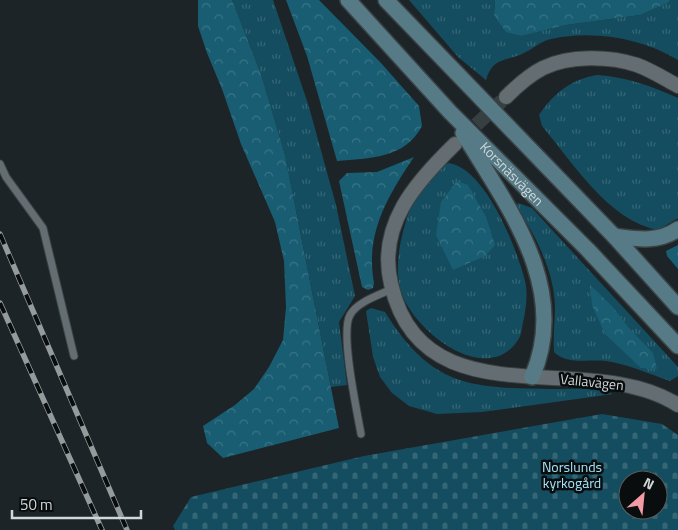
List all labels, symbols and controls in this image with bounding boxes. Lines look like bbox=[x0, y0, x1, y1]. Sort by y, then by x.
street label: Korsnäsvägen bbox=[475, 137, 549, 210]
street label: Vallavägen bbox=[559, 368, 625, 395]
park label: Norslunds kyrkogård bbox=[542, 456, 602, 493]
north arrow bbox=[618, 470, 668, 520]
text: N bbox=[640, 471, 658, 495]
scale bar bbox=[12, 488, 141, 520]
text: 50 m bbox=[20, 493, 53, 516]

